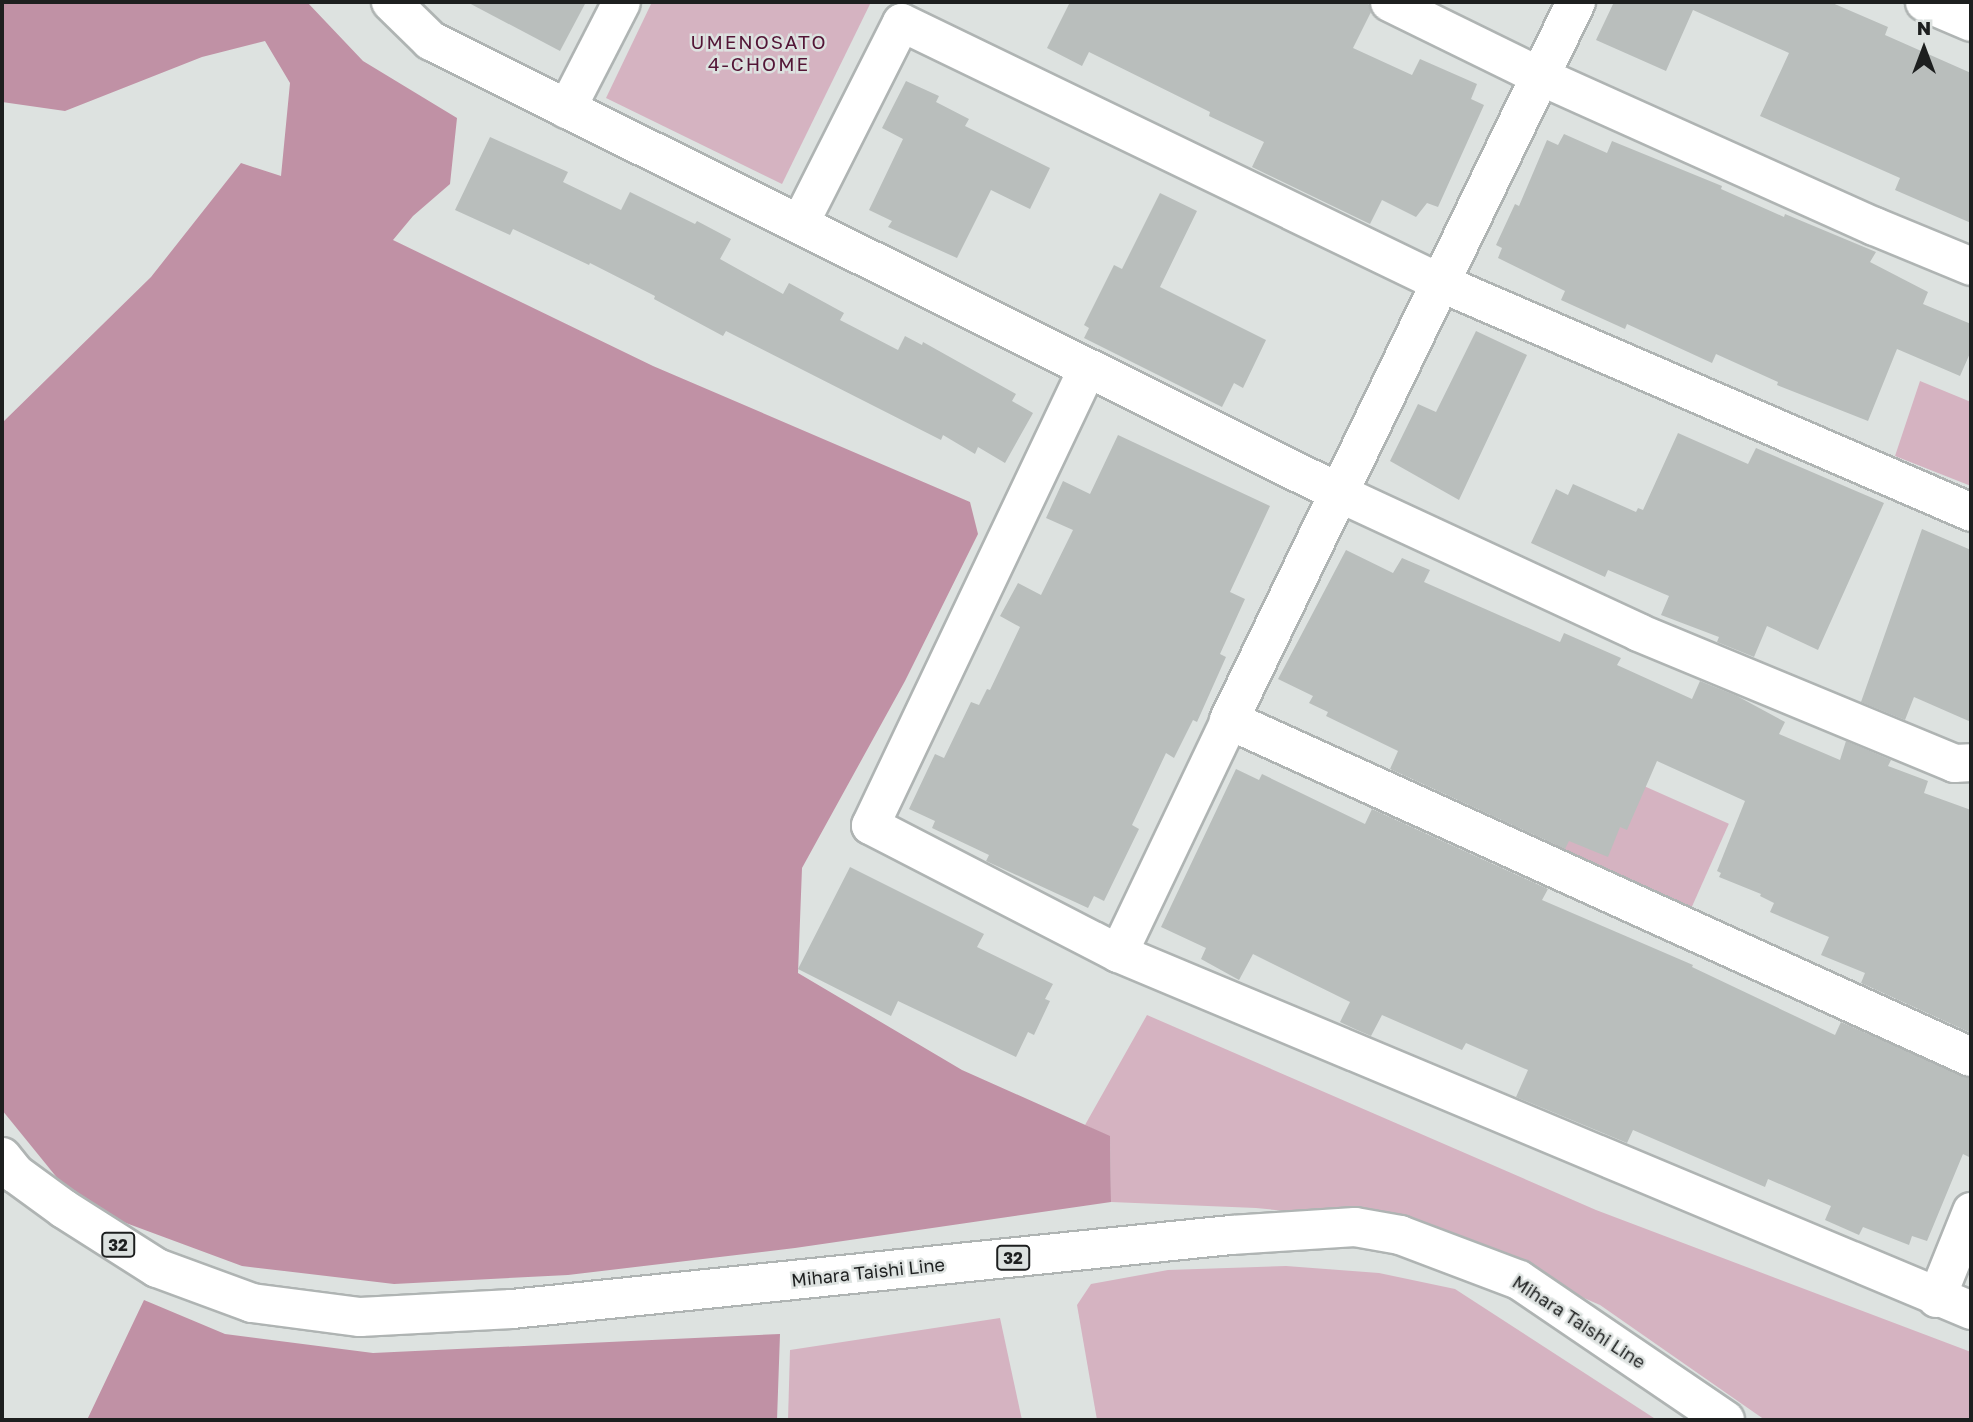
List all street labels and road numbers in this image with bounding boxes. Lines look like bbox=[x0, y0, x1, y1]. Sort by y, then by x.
road number: 32 bbox=[100, 1232, 136, 1258]
road number: 32 bbox=[996, 1246, 1030, 1270]
street label: Mihara Taishi Line bbox=[790, 1253, 946, 1291]
street label: Mihara Taishi Line bbox=[1508, 1271, 1650, 1373]

